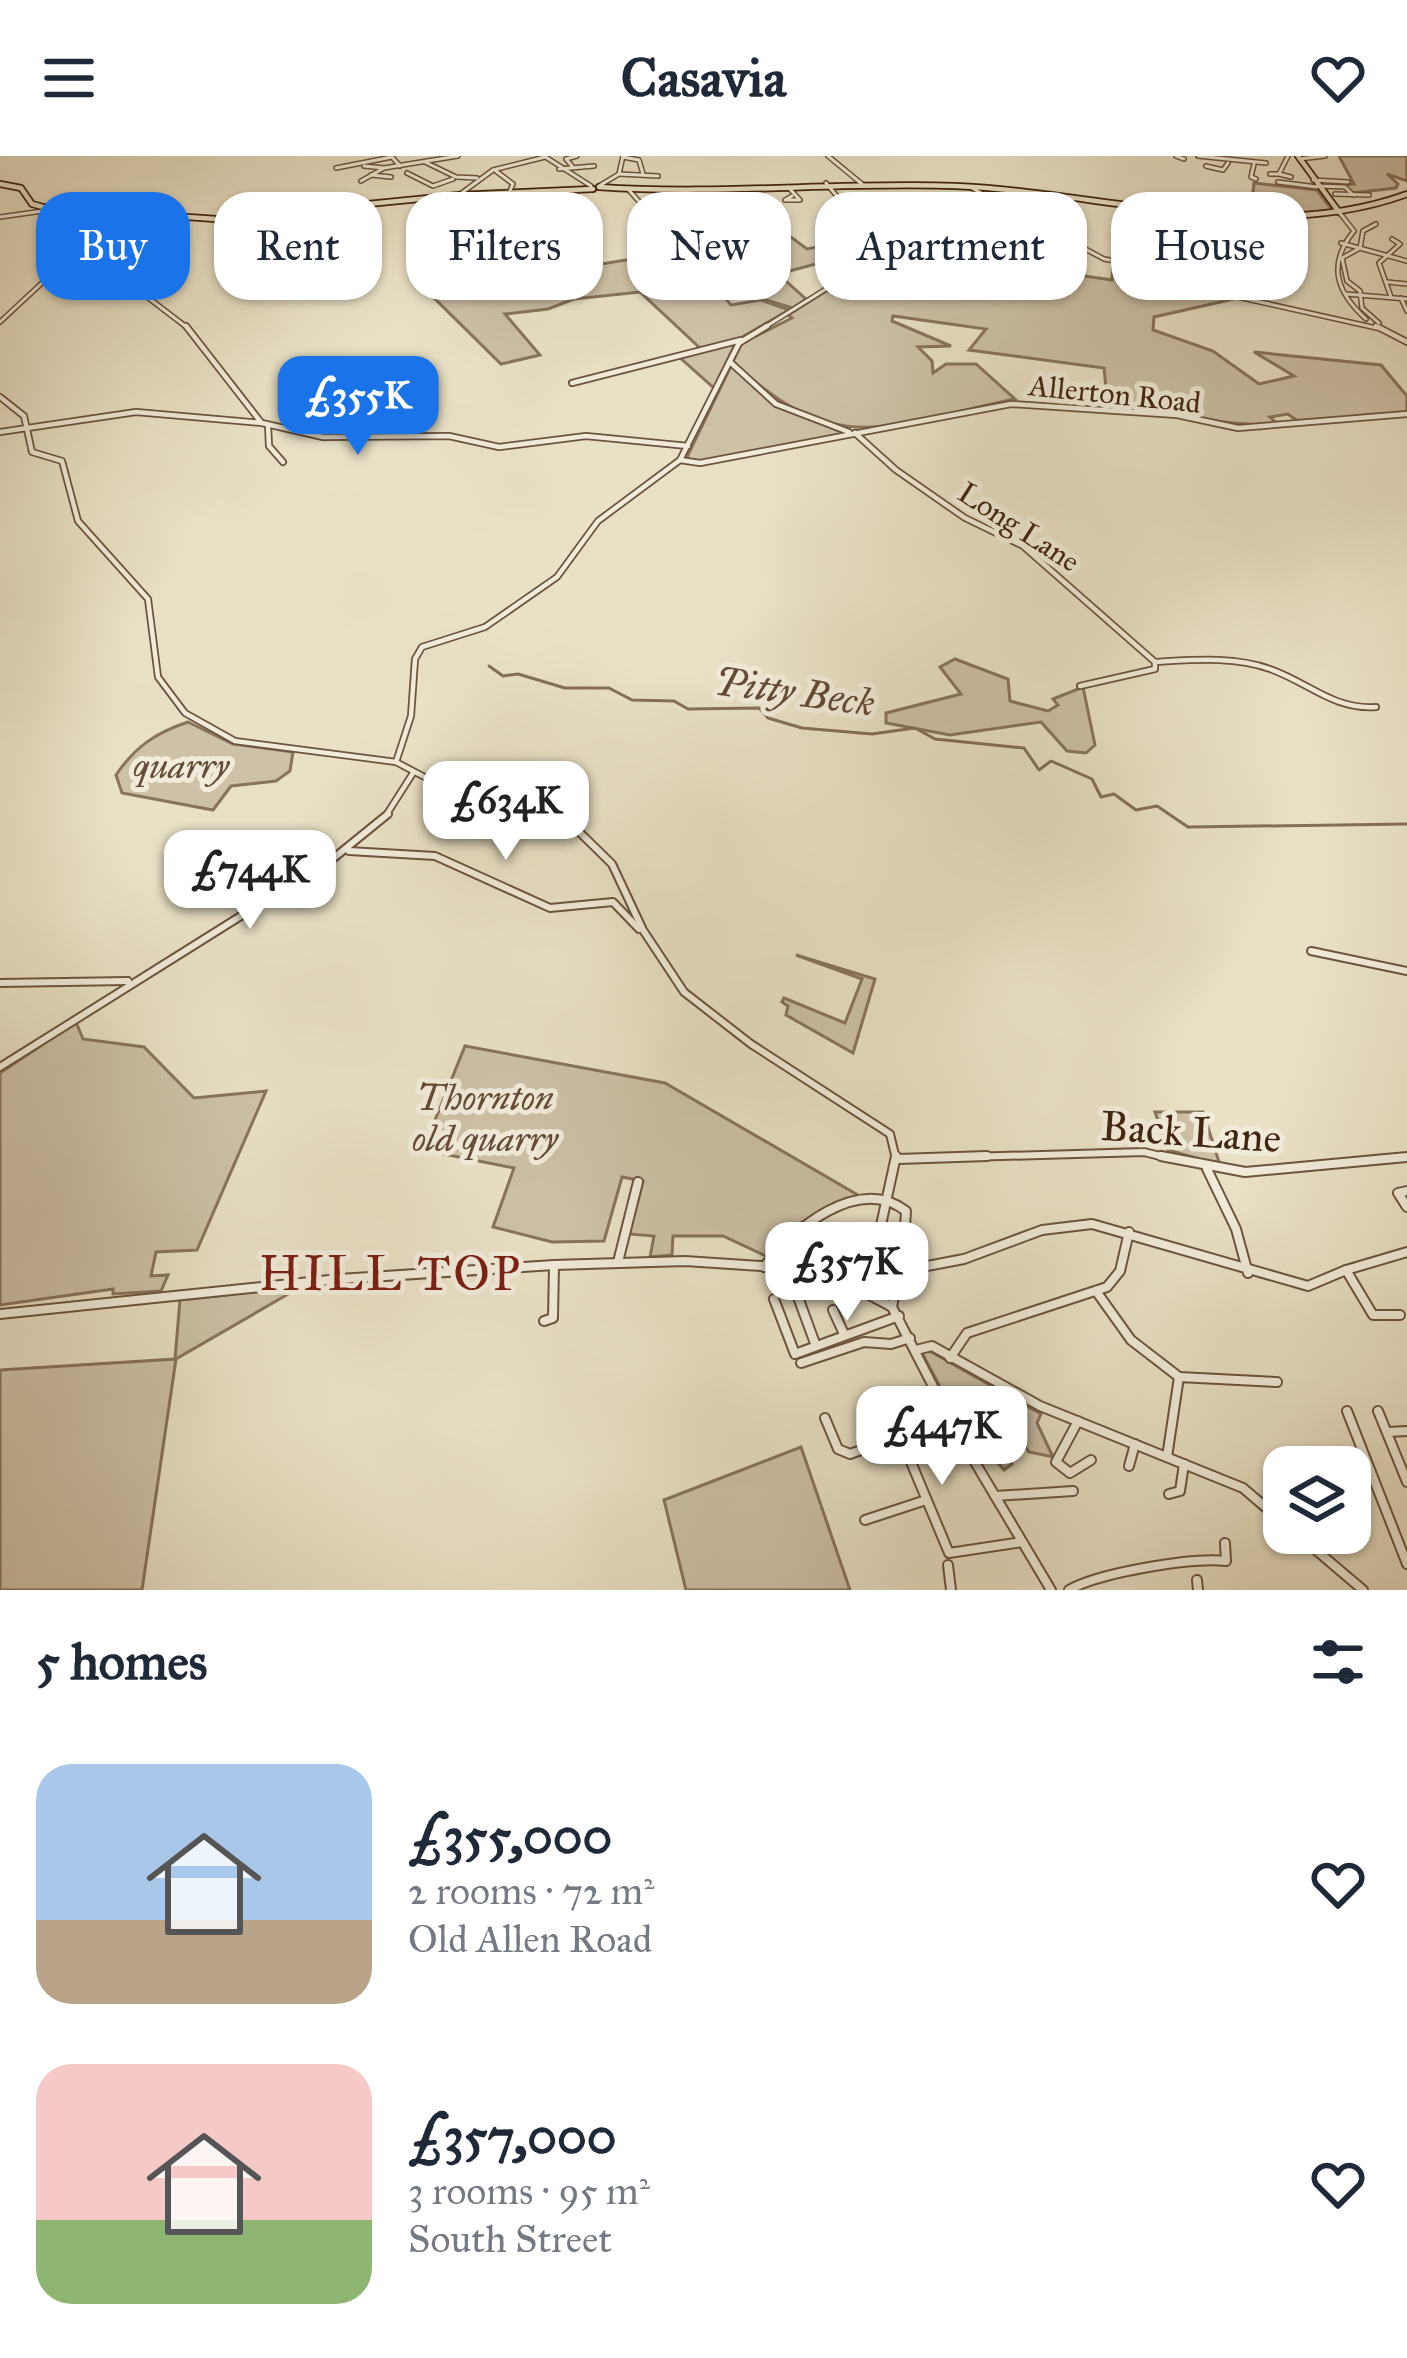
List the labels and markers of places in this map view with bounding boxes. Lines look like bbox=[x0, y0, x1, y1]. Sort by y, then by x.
pin: £355K bbox=[274, 356, 442, 458]
pin: £634K bbox=[422, 761, 590, 863]
pin: £744K bbox=[166, 830, 334, 932]
pin: £357K bbox=[763, 1222, 931, 1324]
pin: £447K bbox=[858, 1386, 1026, 1488]

